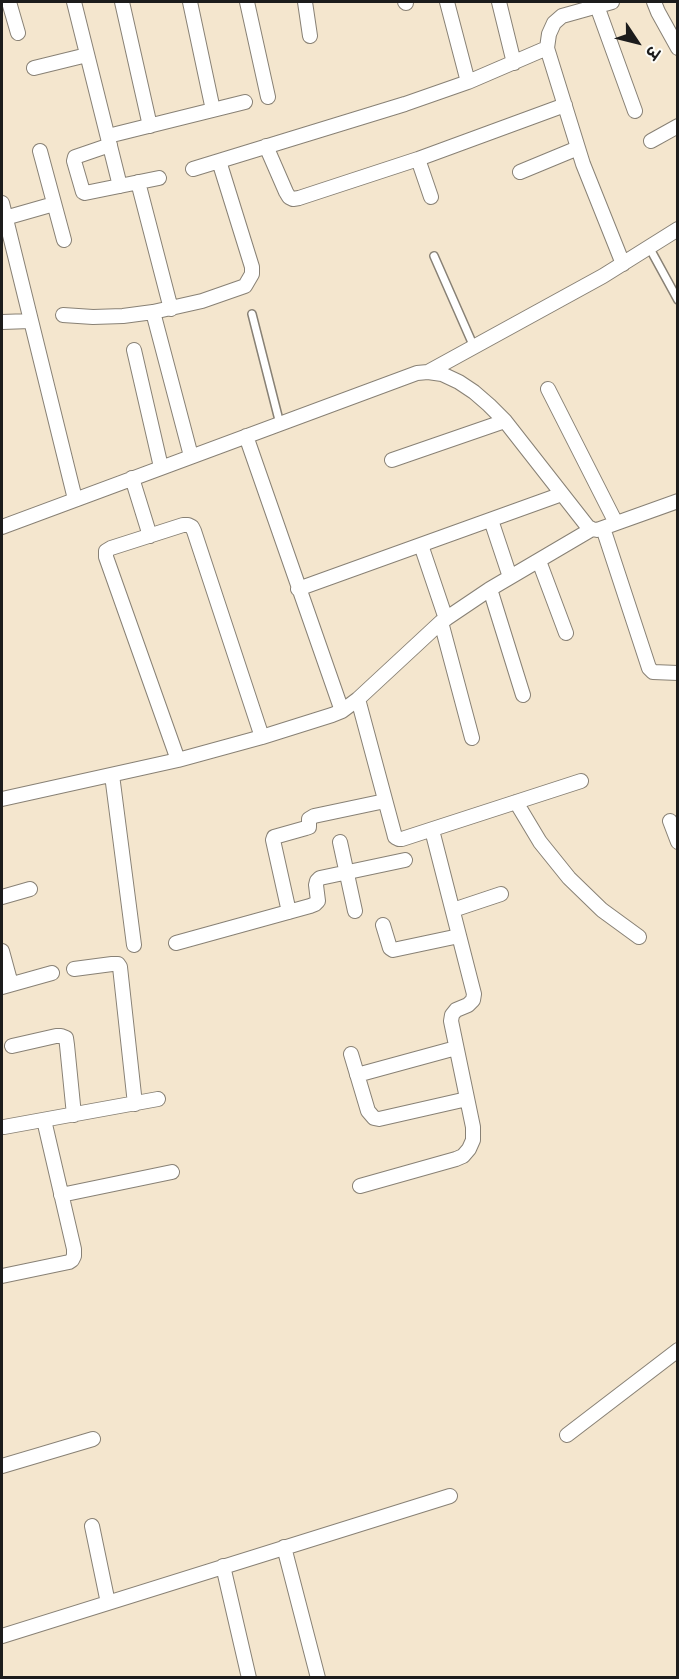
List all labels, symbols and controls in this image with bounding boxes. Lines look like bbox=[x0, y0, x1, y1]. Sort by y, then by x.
north arrow bbox=[607, 12, 667, 72]
text: उ bbox=[641, 43, 662, 62]

